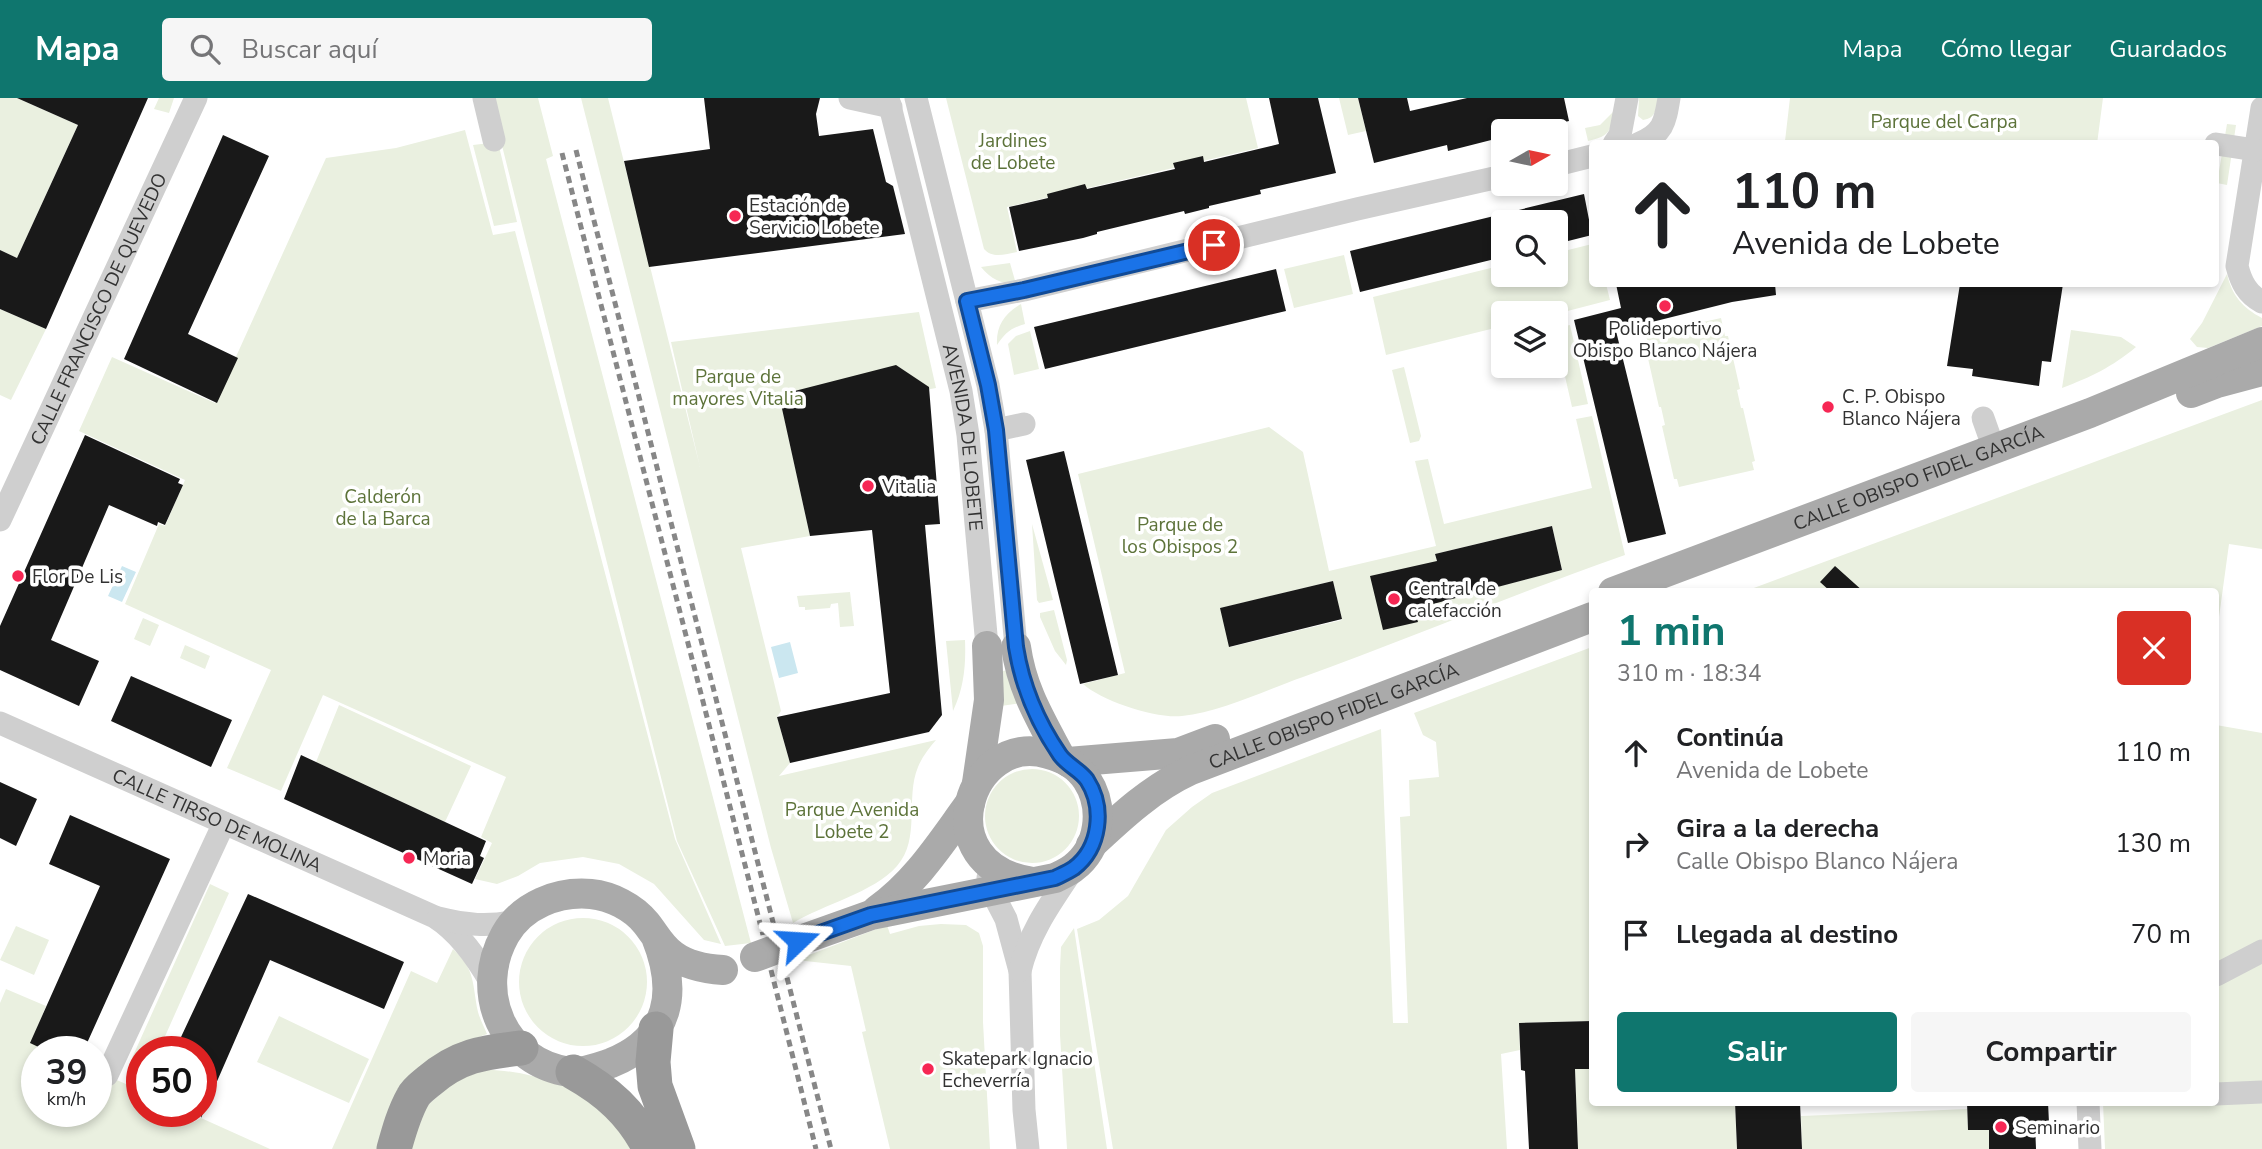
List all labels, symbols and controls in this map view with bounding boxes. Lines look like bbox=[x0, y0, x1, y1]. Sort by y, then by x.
search box bbox=[162, 18, 652, 81]
text: Mapa bbox=[35, 27, 120, 72]
icon: search bbox=[186, 30, 224, 68]
text: Buscar aquí bbox=[242, 32, 377, 67]
text: Mapa bbox=[1842, 33, 1902, 65]
text: Cómo llegar bbox=[1940, 33, 2071, 65]
text: Guardados bbox=[2109, 33, 2227, 65]
park label: Parque del Carpa bbox=[1870, 109, 2018, 135]
north arrow bbox=[1491, 119, 1568, 196]
map controls bbox=[1491, 119, 1568, 378]
park label: Jardines de Lobete bbox=[971, 128, 1055, 176]
text: 110 m bbox=[1732, 158, 1876, 225]
icon: ahead bbox=[1617, 168, 1708, 259]
street label: CALLE FRANCISCO DE QUEVEDO bbox=[25, 169, 173, 449]
place label: Estación de Servicio Lobete bbox=[749, 193, 880, 241]
marker: Estación de Servicio Lobete bbox=[727, 208, 743, 224]
button: search bbox=[1491, 210, 1568, 287]
pin bbox=[1184, 215, 1244, 275]
text: Avenida de Lobete bbox=[1732, 222, 2000, 265]
icon: arrive bbox=[1195, 226, 1233, 264]
marker: Polideportivo Obispo Blanco Nájera bbox=[1657, 298, 1673, 314]
button: layers bbox=[1491, 301, 1568, 378]
place label: Polideportivo Obispo Blanco Nájera bbox=[1573, 316, 1757, 364]
street label: AVENIDA DE LOBETE bbox=[936, 341, 989, 532]
park label: Parque de mayores Vitalia bbox=[672, 364, 804, 412]
place label: C. P. Obispo Blanco Nájera bbox=[1842, 384, 1961, 432]
marker: C. P. Obispo Blanco Nájera bbox=[1820, 399, 1836, 415]
street label: CALLE OBISPO FIDEL GARCÍA bbox=[1790, 419, 2048, 537]
place label: Vitalia bbox=[881, 474, 936, 500]
marker: Vitalia bbox=[860, 478, 876, 494]
park label: Calderón de la Barca bbox=[335, 484, 431, 532]
park label: Parque de los Obispos 2 bbox=[1122, 512, 1238, 560]
place label: Flor De Lis bbox=[32, 564, 123, 590]
marker: Flor De Lis bbox=[10, 568, 26, 584]
place label: Central de calefacción bbox=[1408, 576, 1502, 624]
marker: Central de calefacción bbox=[1386, 591, 1402, 607]
text: 1 min bbox=[1617, 603, 1726, 660]
button: close bbox=[2117, 611, 2191, 685]
street label: CALLE OBISPO FIDEL GARCÍA bbox=[1205, 657, 1463, 776]
text: 310 m · 18:34 bbox=[1617, 658, 1762, 689]
text: Continúa bbox=[1676, 720, 1784, 755]
icon: ahead bbox=[1617, 734, 1655, 772]
text: 110 m bbox=[2115, 735, 2191, 770]
text: Avenida de Lobete bbox=[1676, 755, 1869, 786]
street label: CALLE TIRSO DE MOLINA bbox=[108, 763, 326, 879]
park label: Parque Avenida Lobete 2 bbox=[785, 797, 919, 845]
text: Gira a la derecha bbox=[1676, 811, 1879, 846]
icon: right bbox=[1617, 825, 1655, 863]
text: 130 m bbox=[2115, 826, 2191, 861]
place label: Moria bbox=[423, 846, 471, 872]
text: Calle Obispo Blanco Nájera bbox=[1676, 846, 1958, 877]
marker: Moria bbox=[401, 850, 417, 866]
position arrow bbox=[761, 904, 835, 978]
icon: arrive bbox=[1617, 916, 1655, 954]
text: Llegada al destino bbox=[1676, 917, 1898, 952]
text: 70 m bbox=[2131, 917, 2191, 952]
button: Salir bbox=[1617, 1012, 1897, 1092]
button: Compartir bbox=[1911, 1012, 2191, 1092]
speed limit sign: 50 bbox=[126, 1036, 217, 1127]
place label: Skatepark Ignacio Echeverría bbox=[942, 1046, 1093, 1094]
text: 39 bbox=[45, 1049, 88, 1096]
marker: Skatepark Ignacio Echeverría bbox=[920, 1061, 936, 1077]
text: km/h bbox=[47, 1087, 86, 1111]
place label: Seminario bbox=[2015, 1115, 2100, 1141]
marker: Seminario bbox=[1993, 1119, 2009, 1135]

